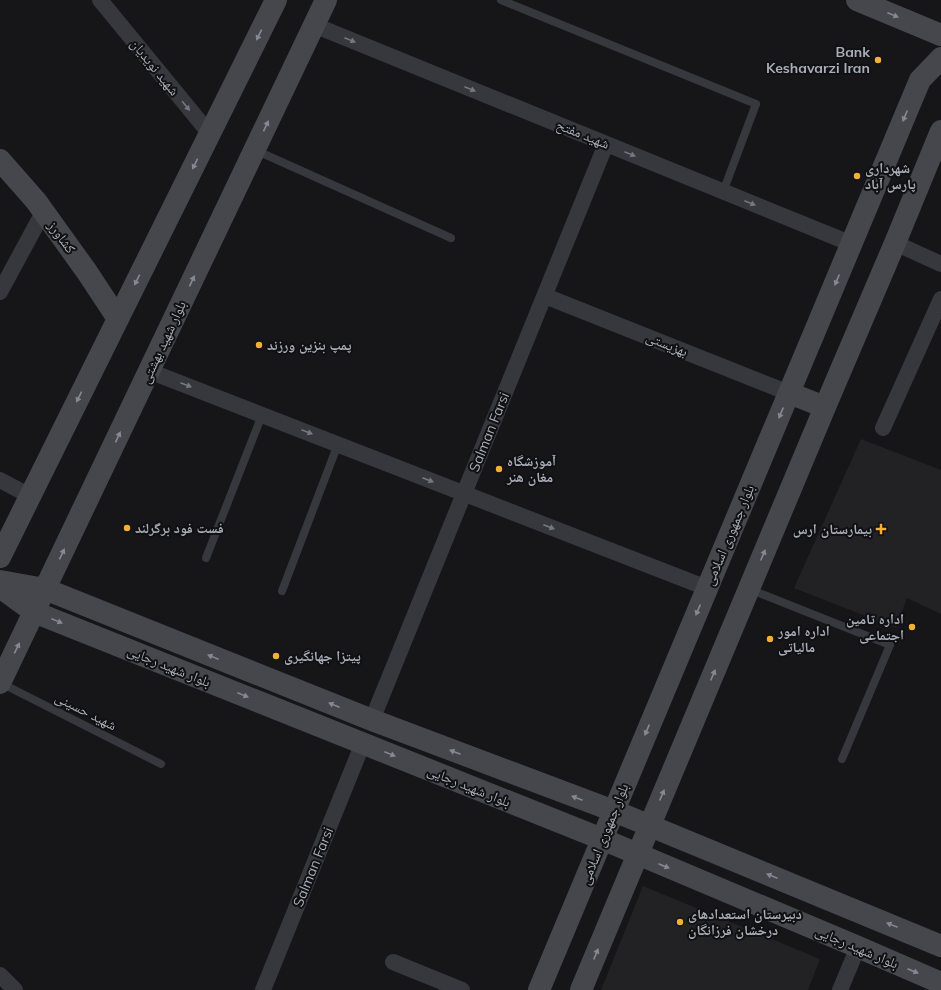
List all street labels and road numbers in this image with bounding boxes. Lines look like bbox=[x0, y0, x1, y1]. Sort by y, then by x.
street label: شهید نویدیان bbox=[127, 35, 183, 99]
street label: شهید مفتح bbox=[553, 115, 612, 154]
street label: کشاورز bbox=[44, 216, 80, 257]
street label: بلوار شهید بهشتی bbox=[136, 298, 190, 386]
street label: بهزیستی bbox=[643, 327, 691, 361]
street label: Salman Farsi bbox=[465, 390, 513, 474]
street label: بلوار جمهوری اسلامی bbox=[700, 482, 758, 588]
street label: بلوار شهید رجایی bbox=[125, 641, 213, 691]
street label: شهید حسینی bbox=[52, 688, 120, 734]
street label: بلوار شهید رجایی bbox=[425, 761, 513, 811]
street label: بلوار جمهوری اسلامی bbox=[576, 781, 633, 887]
street label: Salman Farsi bbox=[289, 825, 337, 909]
street label: بلوار شهید رجایی bbox=[813, 921, 901, 973]

